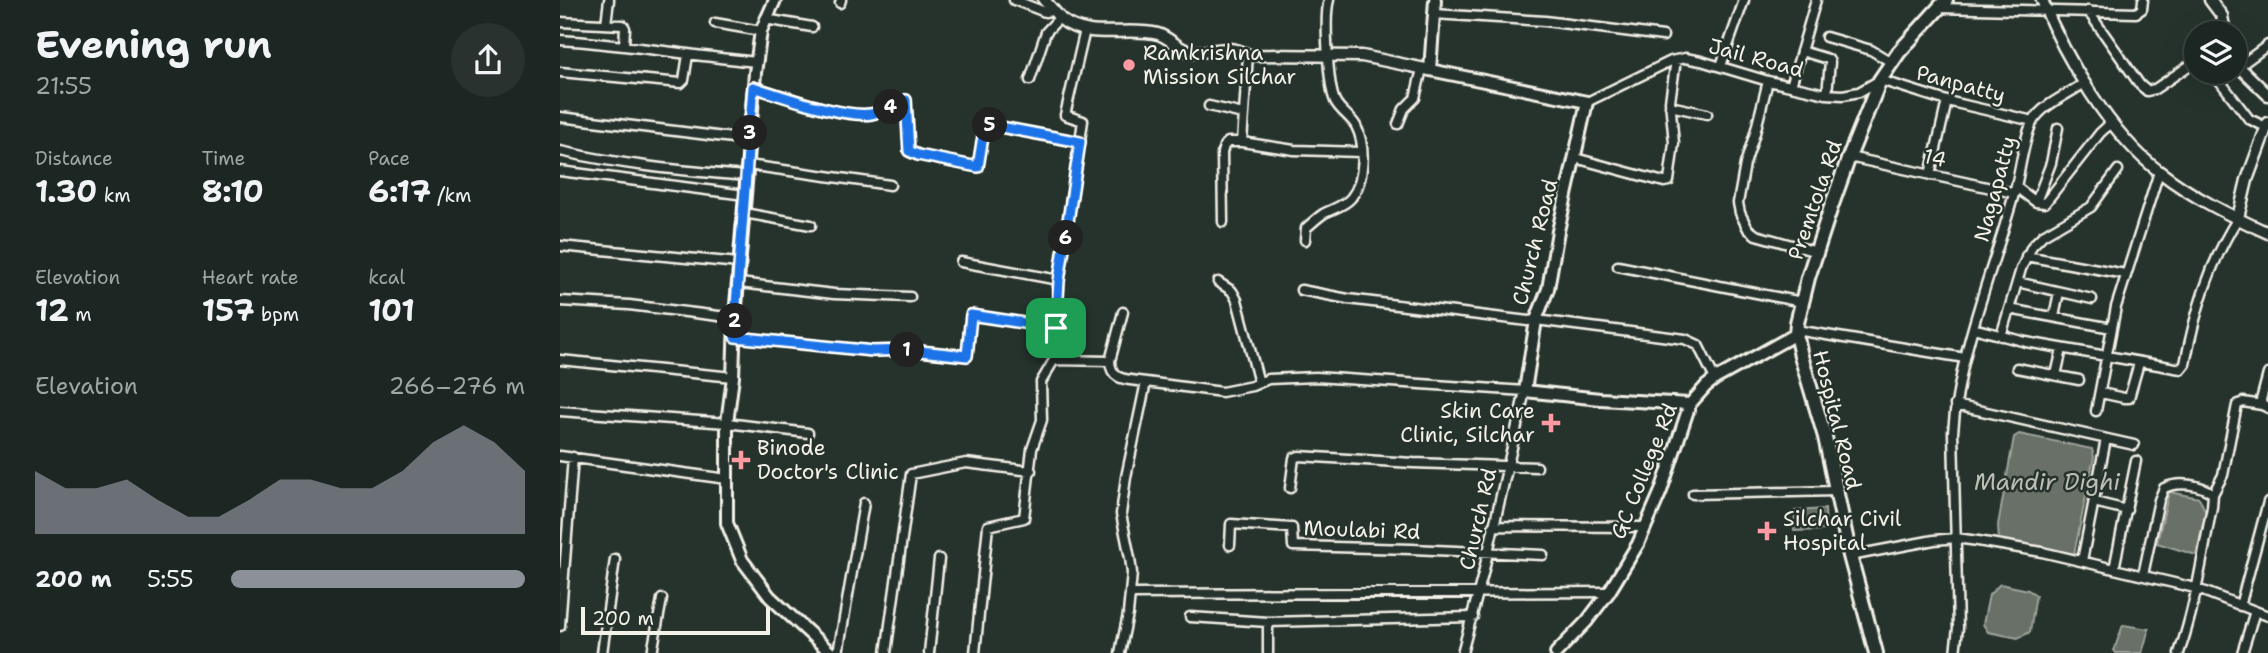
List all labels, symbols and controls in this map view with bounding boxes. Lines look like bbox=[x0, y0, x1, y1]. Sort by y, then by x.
text: Evening run bbox=[35, 19, 272, 70]
map controls bbox=[2184, 21, 2247, 84]
button: layers bbox=[2184, 21, 2247, 84]
button: share bbox=[451, 23, 525, 97]
street label: Jail Road bbox=[1705, 32, 1807, 84]
place label: Ramkrishna Mission Silchar bbox=[1143, 39, 1296, 91]
marker: Ramkrishna Mission Silchar bbox=[1121, 57, 1137, 73]
street label: Panpatty bbox=[1913, 59, 2009, 109]
text: 21:55 bbox=[35, 71, 92, 101]
pin: 4 bbox=[874, 90, 908, 124]
text: 4 bbox=[884, 94, 897, 119]
pin: 5 bbox=[972, 108, 1008, 142]
text: 5 bbox=[984, 112, 995, 137]
pin: 3 bbox=[732, 116, 768, 150]
text: 3 bbox=[743, 120, 756, 145]
street label: Nagapatty bbox=[1967, 133, 2023, 245]
street label: Premtola Rd bbox=[1781, 136, 1849, 264]
street label: 14 bbox=[1921, 142, 1949, 174]
text: Distance bbox=[35, 146, 113, 171]
text: Time bbox=[202, 146, 245, 171]
text: Pace bbox=[368, 146, 410, 171]
text: 1.30 bbox=[35, 171, 97, 212]
text: 8:10 bbox=[202, 171, 264, 212]
text: 6:17 bbox=[368, 171, 431, 212]
street label: Church Road bbox=[1506, 176, 1564, 308]
text: km bbox=[97, 183, 131, 208]
text: /km bbox=[431, 183, 471, 208]
pin: 6 bbox=[1049, 220, 1084, 256]
text: 6 bbox=[1059, 225, 1072, 250]
text: Elevation bbox=[35, 265, 120, 290]
text: Heart rate bbox=[202, 265, 298, 290]
text: kcal bbox=[368, 265, 405, 290]
text: 12 bbox=[35, 290, 69, 331]
text: 157 bbox=[202, 290, 254, 331]
text: 101 bbox=[368, 290, 415, 331]
pin bbox=[1026, 298, 1086, 358]
text: m bbox=[69, 302, 92, 327]
text: bpm bbox=[254, 302, 299, 327]
pin: 2 bbox=[718, 304, 752, 338]
text: 2 bbox=[728, 308, 741, 333]
icon: arrive bbox=[1037, 309, 1075, 347]
pin: 1 bbox=[890, 332, 924, 368]
text: 1 bbox=[902, 337, 911, 362]
street label: Hospital Road bbox=[1806, 347, 1868, 493]
text: Elevation bbox=[35, 371, 138, 401]
text: 266–276 m bbox=[389, 371, 525, 401]
place label: Skin Care Clinic, Silchar bbox=[1400, 397, 1535, 449]
street label: GC College Rd bbox=[1604, 399, 1684, 543]
marker: Skin Care Clinic, Silchar bbox=[1541, 413, 1561, 433]
place label: Binode Doctor's Clinic bbox=[757, 434, 899, 486]
marker: Binode Doctor's Clinic bbox=[731, 450, 751, 470]
street label: Church Rd bbox=[1453, 465, 1503, 573]
water label: Mandir Dighi bbox=[1974, 467, 2121, 497]
place label: Silchar Civil Hospital bbox=[1783, 505, 1902, 557]
street label: Moulabi Rd bbox=[1303, 514, 1421, 546]
marker: Silchar Civil Hospital bbox=[1757, 521, 1777, 541]
text: 200 m bbox=[35, 564, 112, 594]
text: 5:55 bbox=[147, 564, 193, 594]
scale bar bbox=[581, 604, 770, 636]
text: 200 m bbox=[592, 606, 654, 631]

